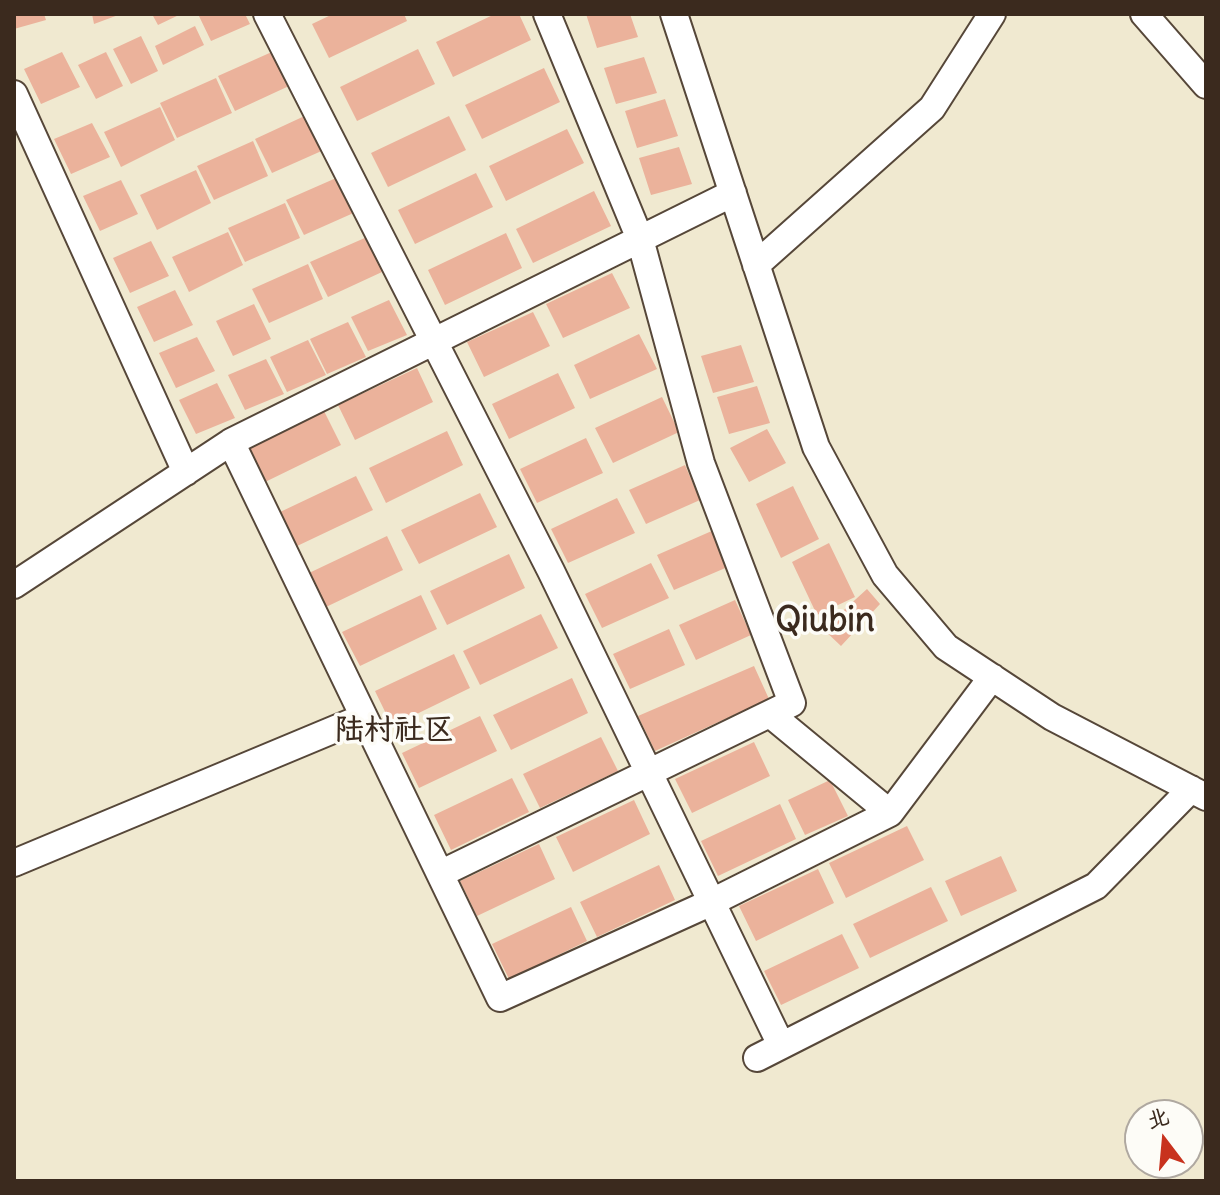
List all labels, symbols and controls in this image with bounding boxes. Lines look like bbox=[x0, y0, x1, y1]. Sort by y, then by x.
district label: Qiubin bbox=[775, 601, 875, 641]
district label: 陆村社区 bbox=[334, 712, 454, 748]
north arrow bbox=[1124, 1099, 1204, 1179]
text: 北 bbox=[1143, 1101, 1172, 1134]

